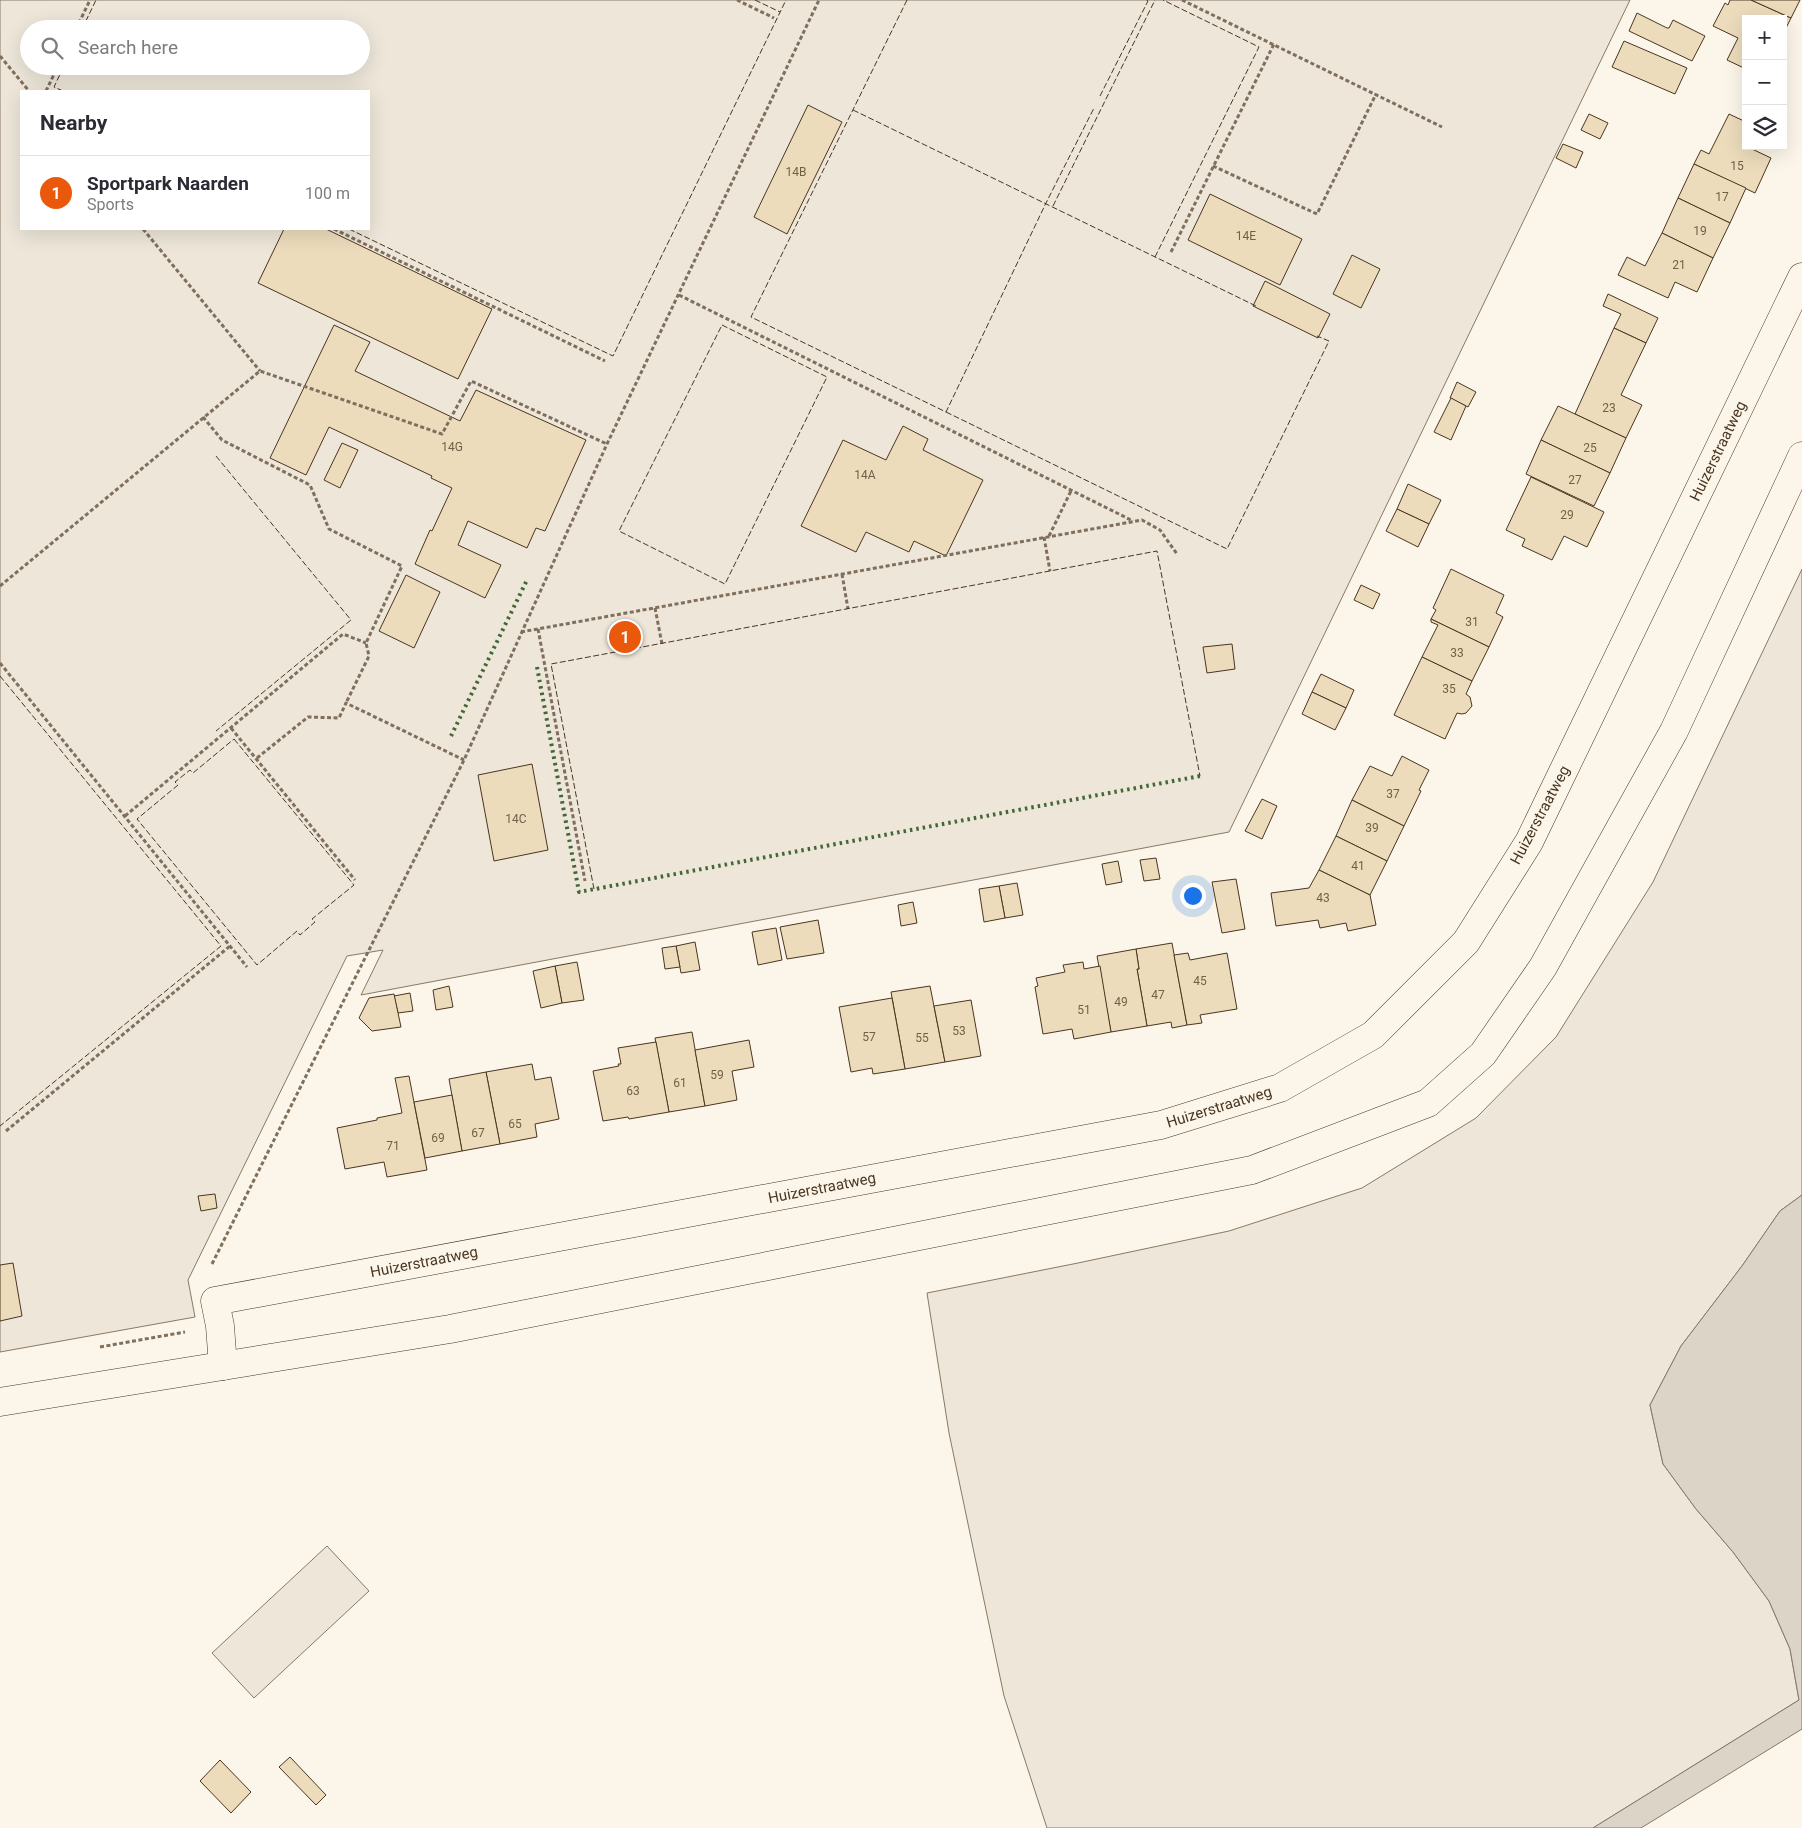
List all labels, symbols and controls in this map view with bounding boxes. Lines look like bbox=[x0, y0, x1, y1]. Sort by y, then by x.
map controls bbox=[1742, 15, 1787, 150]
button: + bbox=[1742, 15, 1787, 60]
search box bbox=[20, 20, 370, 75]
icon: search bbox=[38, 34, 66, 62]
text: Search here bbox=[78, 36, 178, 59]
button: − bbox=[1742, 60, 1787, 105]
button: layers bbox=[1742, 105, 1787, 150]
text: Nearby bbox=[40, 111, 107, 135]
house number: 15 bbox=[1730, 159, 1744, 173]
house number: 14B bbox=[786, 165, 806, 179]
text: Sportpark Naarden bbox=[87, 172, 249, 195]
text: 1 bbox=[51, 184, 61, 203]
text: 100 m bbox=[305, 184, 350, 203]
house number: 17 bbox=[1715, 190, 1729, 204]
text: Sports bbox=[87, 195, 134, 214]
house number: 19 bbox=[1693, 224, 1707, 238]
house number: 14E bbox=[1236, 229, 1256, 243]
house number: 21 bbox=[1672, 258, 1686, 272]
street label: Huizerstraatweg bbox=[1686, 398, 1750, 504]
house number: 23 bbox=[1602, 401, 1616, 415]
house number: 14G bbox=[441, 440, 463, 454]
house number: 25 bbox=[1583, 441, 1597, 455]
house number: 14A bbox=[854, 468, 876, 482]
house number: 27 bbox=[1568, 473, 1582, 487]
house number: 29 bbox=[1560, 508, 1574, 522]
house number: 31 bbox=[1465, 615, 1479, 629]
pin: 1 bbox=[609, 618, 641, 656]
house number: 33 bbox=[1450, 646, 1464, 660]
house number: 35 bbox=[1442, 682, 1456, 696]
street label: Huizerstraatweg bbox=[1506, 763, 1574, 867]
house number: 37 bbox=[1386, 787, 1400, 801]
house number: 14C bbox=[505, 812, 527, 826]
house number: 39 bbox=[1365, 821, 1379, 835]
house number: 41 bbox=[1351, 859, 1365, 873]
your location bbox=[1180, 883, 1206, 909]
house number: 43 bbox=[1316, 891, 1330, 905]
house number: 45 bbox=[1193, 974, 1207, 988]
house number: 47 bbox=[1151, 988, 1165, 1002]
house number: 49 bbox=[1114, 995, 1128, 1009]
house number: 51 bbox=[1077, 1003, 1091, 1017]
house number: 53 bbox=[952, 1024, 966, 1038]
house number: 57 bbox=[862, 1030, 876, 1044]
house number: 55 bbox=[915, 1031, 929, 1045]
house number: 59 bbox=[710, 1068, 724, 1082]
house number: 61 bbox=[673, 1076, 687, 1090]
street label: Huizerstraatweg bbox=[1164, 1082, 1274, 1132]
house number: 63 bbox=[626, 1084, 640, 1098]
house number: 65 bbox=[508, 1117, 522, 1131]
house number: 67 bbox=[471, 1126, 485, 1140]
house number: 69 bbox=[431, 1131, 445, 1145]
house number: 71 bbox=[386, 1139, 400, 1153]
street label: Huizerstraatweg bbox=[767, 1169, 877, 1207]
street label: Huizerstraatweg bbox=[369, 1243, 479, 1281]

